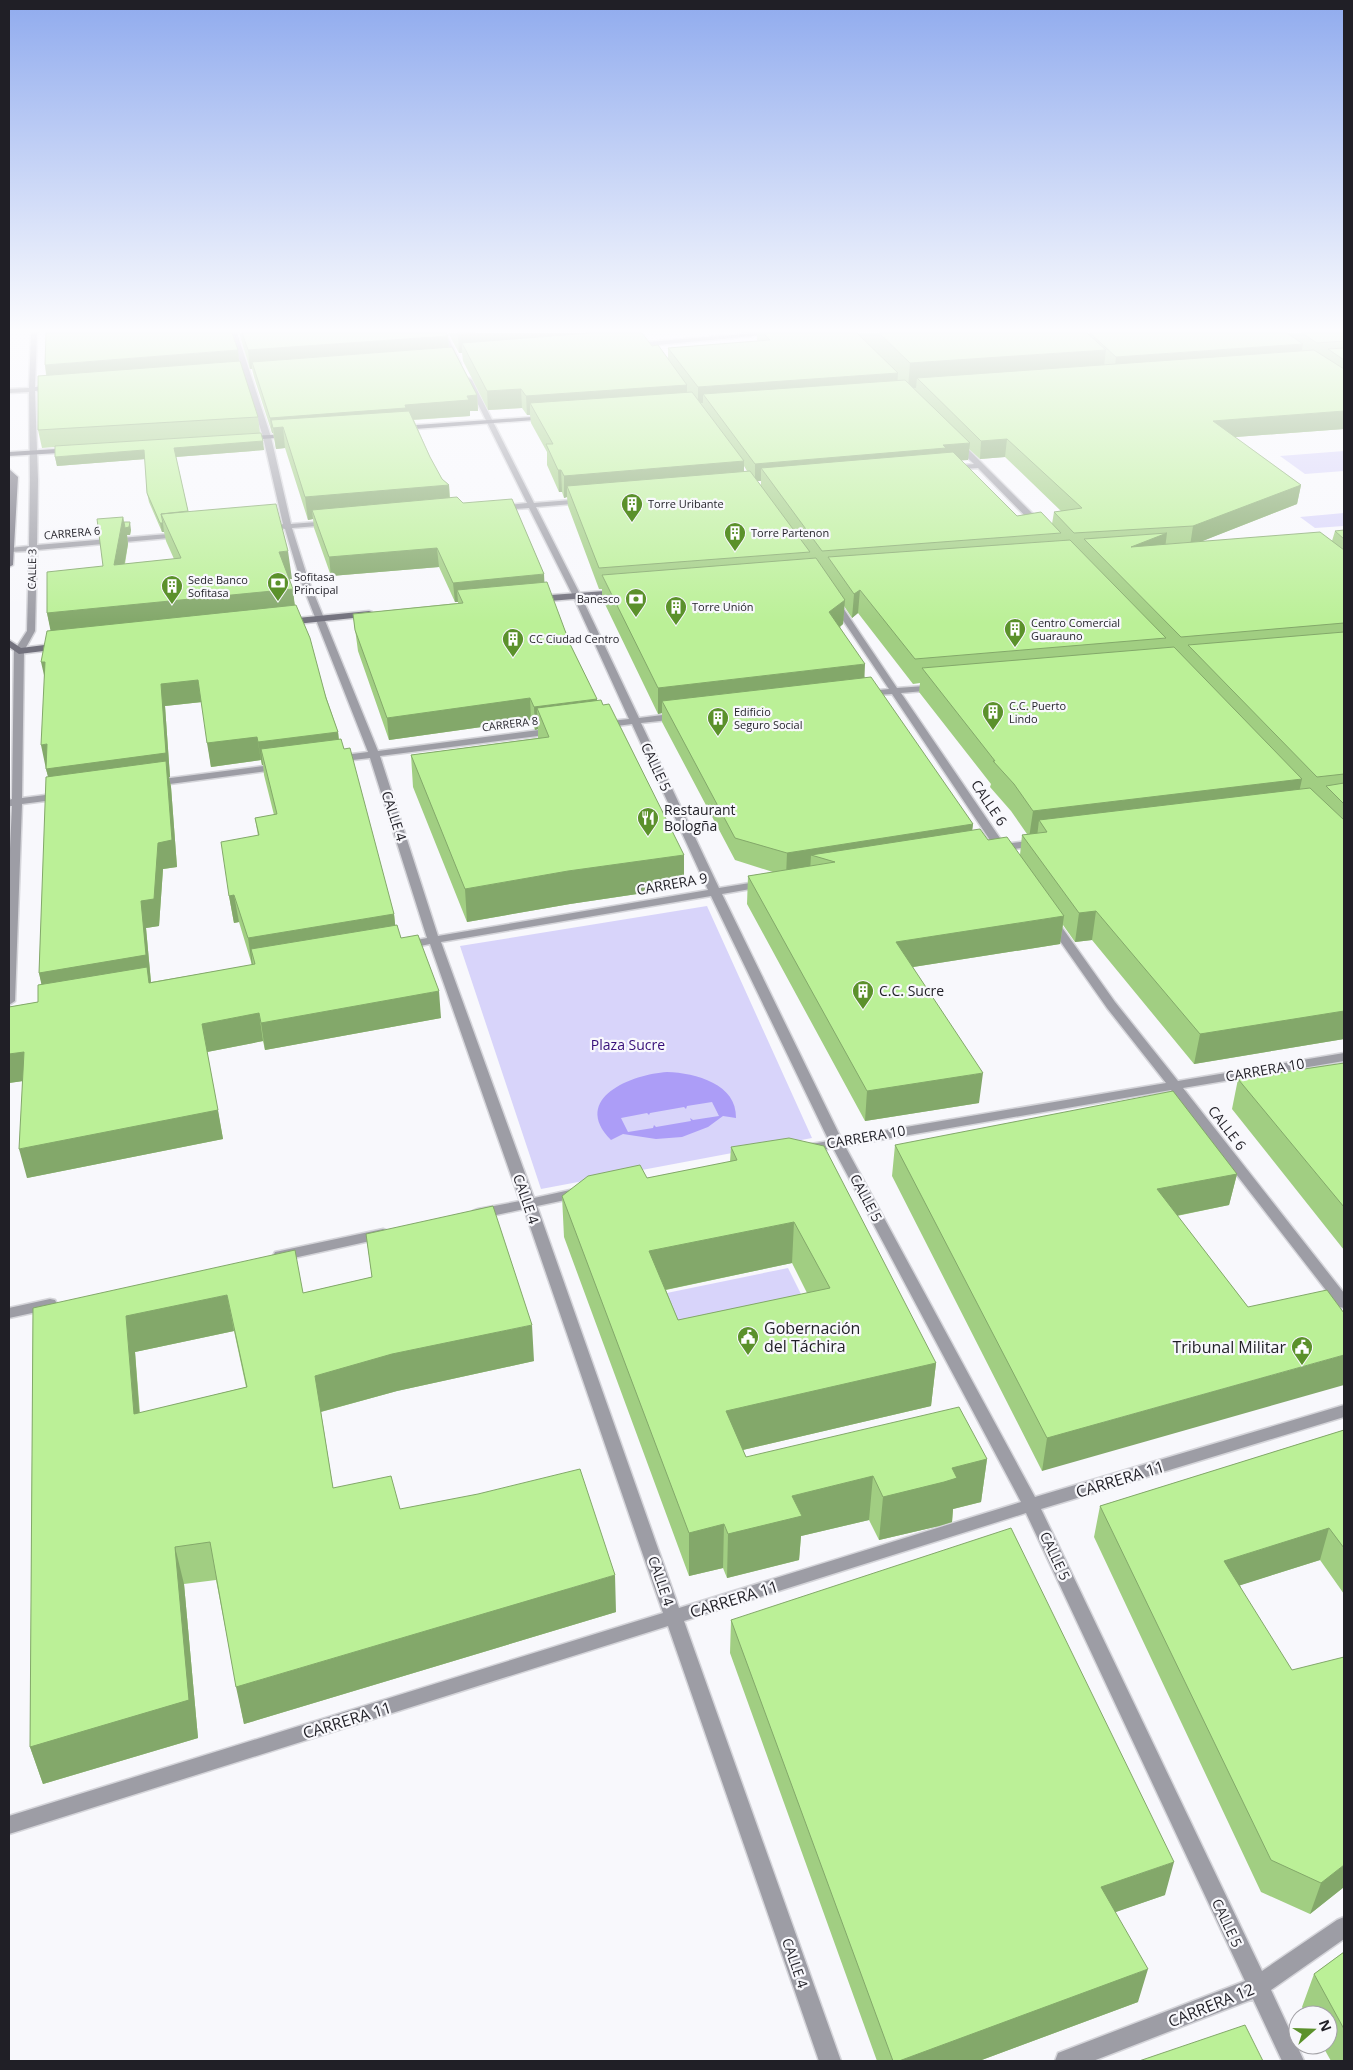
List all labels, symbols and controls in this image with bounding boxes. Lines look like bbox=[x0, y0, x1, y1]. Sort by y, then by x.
building icon: Torre Uribante bbox=[620, 492, 644, 523]
place label: Torre Uribante bbox=[648, 496, 724, 511]
building icon: Torre Partenon bbox=[723, 521, 747, 552]
street label: CARRERA 6 bbox=[43, 523, 101, 542]
place label: Torre Partenon bbox=[751, 525, 829, 540]
street label: CALLE 3 bbox=[24, 549, 39, 589]
place label: Sofitasa Principal bbox=[294, 569, 338, 597]
bank icon: Sofitasa Principal bbox=[266, 571, 290, 602]
place label: Sede Banco Sofitasa bbox=[188, 572, 248, 600]
building icon: Sede Banco Sofitasa bbox=[160, 574, 184, 605]
bank icon: Banesco bbox=[624, 587, 648, 618]
place label: Banesco bbox=[577, 591, 620, 606]
building icon: Torre Unión bbox=[664, 595, 688, 626]
place label: Torre Unión bbox=[692, 599, 754, 614]
place label: Centro Comercial Guarauno bbox=[1031, 615, 1120, 643]
building icon: Centro Comercial Guarauno bbox=[1003, 617, 1027, 648]
building icon: CC Ciudad Centro bbox=[501, 627, 525, 658]
place label: CC Ciudad Centro bbox=[529, 631, 620, 646]
place label: C.C. Puerto Lindo bbox=[1009, 698, 1066, 726]
building icon: C.C. Puerto Lindo bbox=[981, 700, 1005, 731]
place label: Edificio Seguro Social bbox=[734, 704, 802, 732]
building icon: Edificio Seguro Social bbox=[706, 706, 730, 737]
street label: CARRERA 8 bbox=[481, 713, 539, 734]
street label: CALLE 5 bbox=[637, 739, 676, 794]
street label: CALLE 6 bbox=[967, 776, 1012, 829]
street label: CALLE 4 bbox=[377, 788, 412, 843]
place label: Restaurant Bologña bbox=[664, 800, 736, 835]
restaurant icon: Restaurant Bologña bbox=[636, 806, 660, 837]
street label: CARRERA 9 bbox=[635, 868, 709, 899]
building icon: C.C. Sucre bbox=[851, 979, 875, 1010]
place label: C.C. Sucre bbox=[879, 981, 944, 1000]
park label: Plaza Sucre bbox=[591, 1035, 665, 1054]
street label: CARRERA 10 bbox=[1224, 1053, 1306, 1086]
street label: CALLE 6 bbox=[1204, 1101, 1251, 1154]
street label: CARRERA 10 bbox=[825, 1120, 907, 1153]
street label: CALLE 5 bbox=[846, 1170, 887, 1225]
street label: CALLE 4 bbox=[509, 1171, 544, 1226]
place label: Gobernación del Táchira bbox=[764, 1317, 860, 1357]
public building icon: Gobernación del Táchira bbox=[736, 1325, 760, 1356]
public building icon: Tribunal Militar bbox=[1290, 1335, 1314, 1366]
place label: Tribunal Militar bbox=[1172, 1336, 1286, 1358]
street label: CARRERA 11 bbox=[1073, 1455, 1167, 1503]
street label: CALLE 5 bbox=[1036, 1528, 1075, 1583]
street label: CALLE 4 bbox=[644, 1553, 679, 1608]
street label: CARRERA 11 bbox=[687, 1575, 781, 1623]
street label: CARRERA 11 bbox=[300, 1696, 394, 1744]
street label: CALLE 5 bbox=[1208, 1895, 1247, 1950]
street label: CALLE 4 bbox=[778, 1935, 813, 1990]
street label: CARRERA 12 bbox=[1165, 1978, 1257, 2032]
north arrow bbox=[1288, 2005, 1338, 2055]
text: N bbox=[1315, 2017, 1337, 2034]

